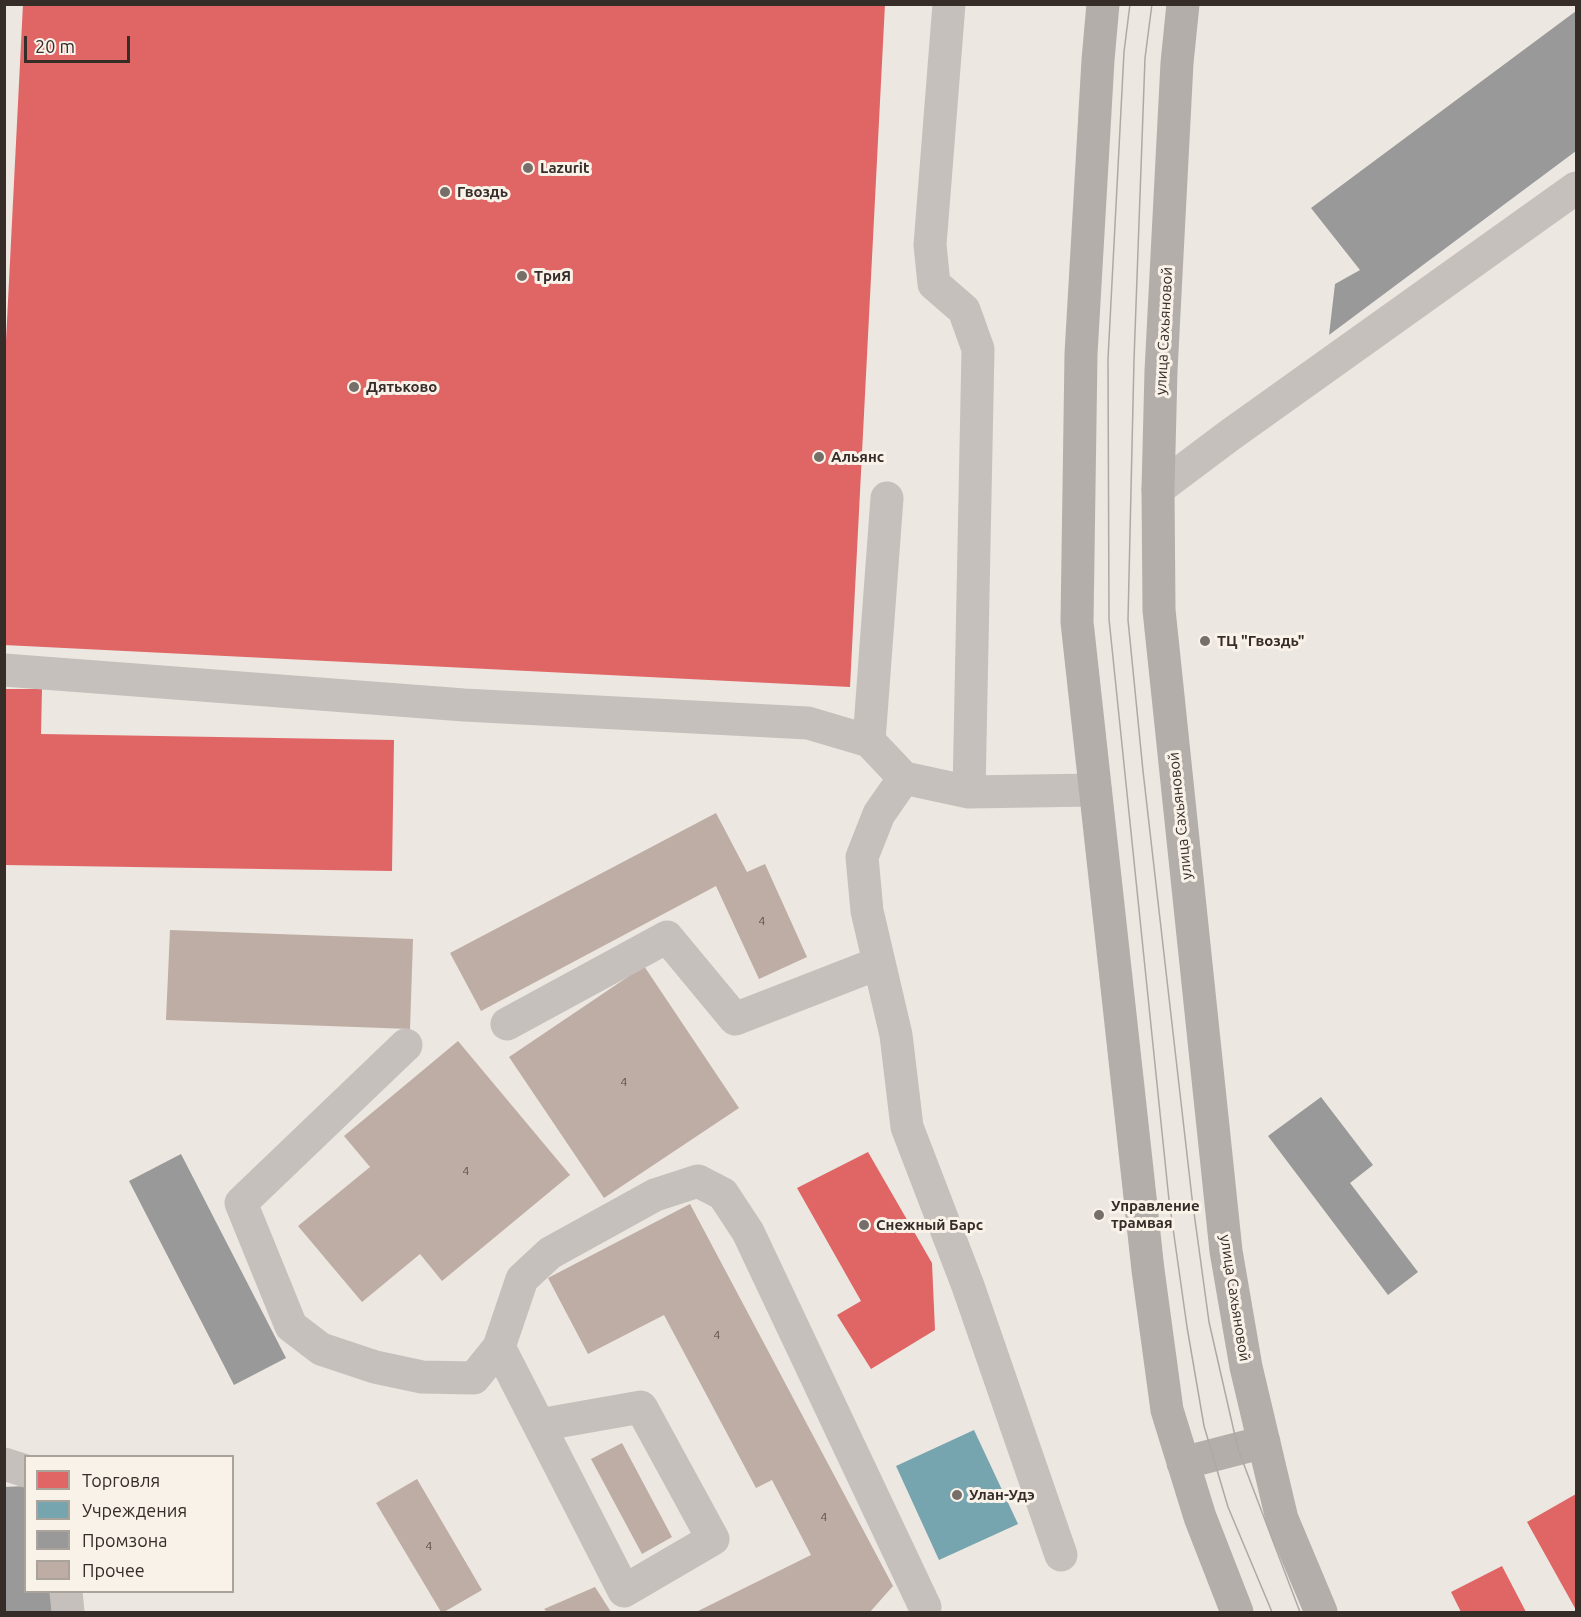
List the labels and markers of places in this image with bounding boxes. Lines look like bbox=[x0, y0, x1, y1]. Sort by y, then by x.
place label: Lazurit bbox=[540, 159, 589, 177]
marker: Lazurit bbox=[521, 161, 535, 175]
place label: Гвоздь bbox=[457, 183, 508, 201]
marker: Гвоздь bbox=[438, 185, 452, 199]
place label: ТриЯ bbox=[534, 267, 571, 285]
marker: ТриЯ bbox=[515, 269, 529, 283]
place label: Дятьково bbox=[366, 378, 437, 396]
marker: Дятьково bbox=[347, 380, 361, 394]
place label: Альянс bbox=[831, 448, 884, 466]
marker: Альянс bbox=[812, 450, 826, 464]
place label: ТЦ "Гвоздь" bbox=[1217, 632, 1304, 650]
marker: ТЦ "Гвоздь" bbox=[1198, 634, 1212, 648]
place label: Управление трамвая bbox=[1111, 1197, 1200, 1232]
marker: Управление трамвая bbox=[1092, 1208, 1106, 1222]
place label: Снежный Барс bbox=[876, 1216, 983, 1234]
marker: Снежный Барс bbox=[857, 1218, 871, 1232]
place label: Улан-Удэ bbox=[969, 1486, 1035, 1504]
marker: Улан-Удэ bbox=[950, 1488, 964, 1502]

